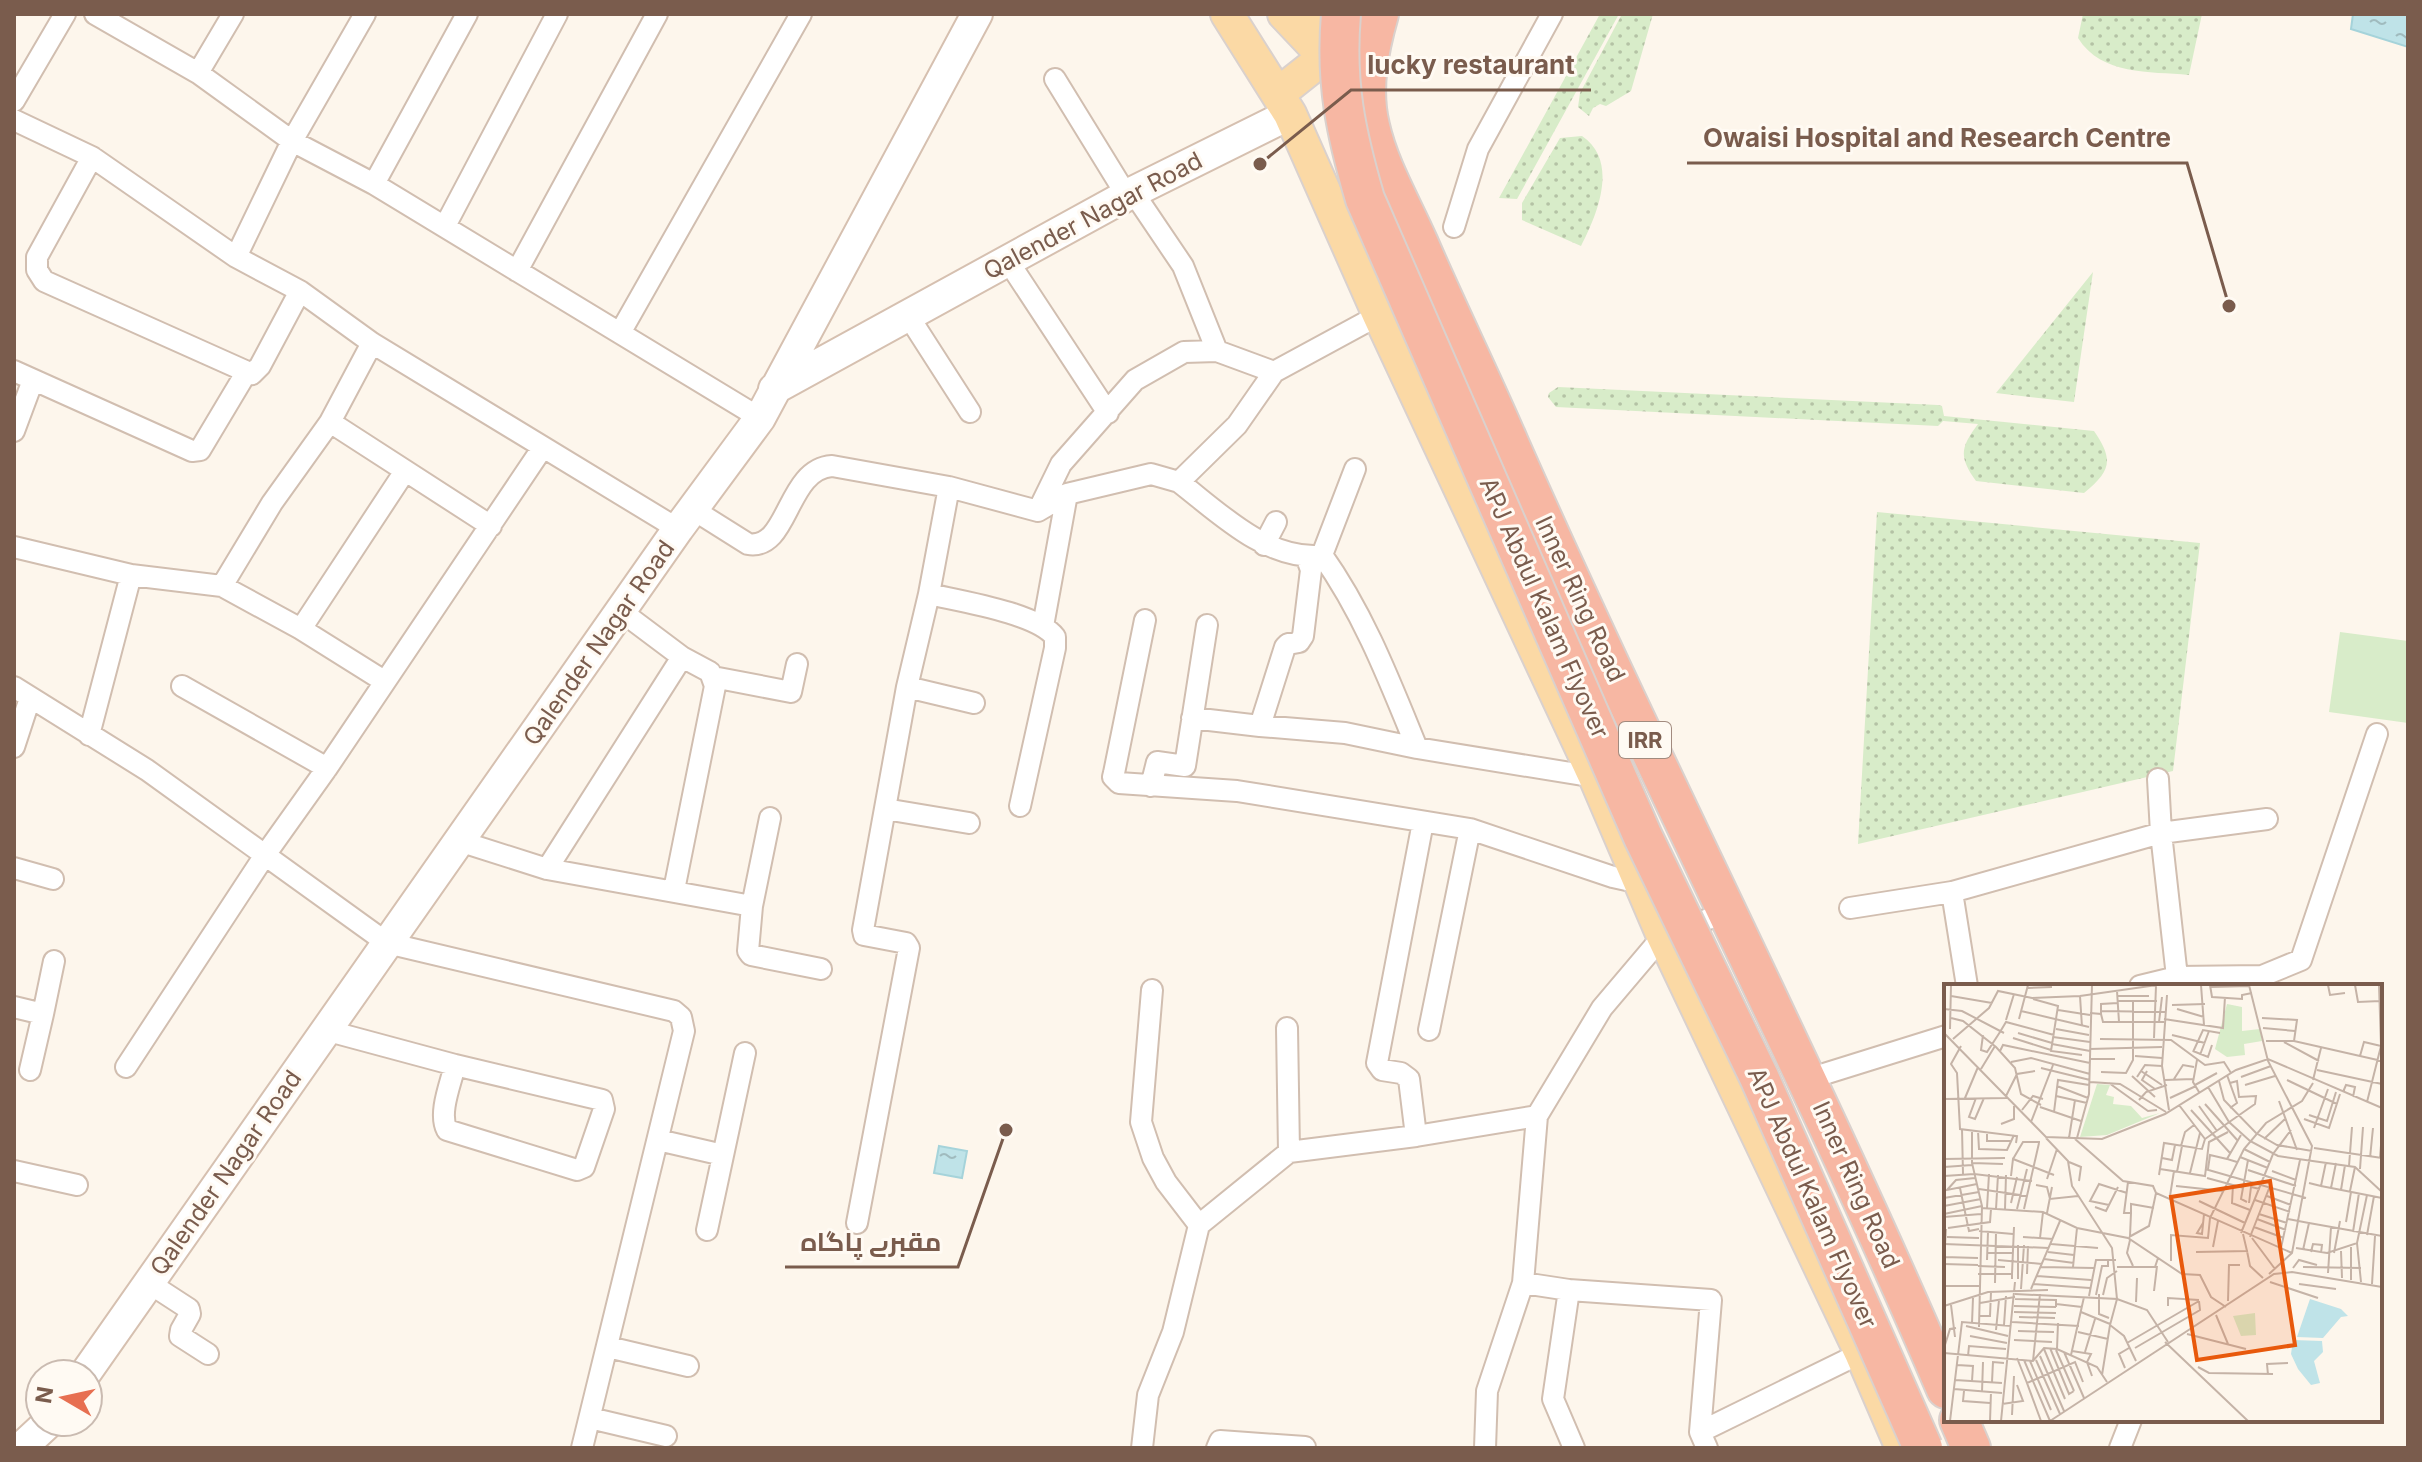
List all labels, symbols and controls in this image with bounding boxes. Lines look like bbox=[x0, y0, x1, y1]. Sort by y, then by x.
callout: lucky restaurant bbox=[1351, 40, 1591, 90]
text: lucky restaurant bbox=[1367, 49, 1575, 80]
callout: Owaisi Hospital and Research Centre bbox=[1687, 113, 2187, 163]
text: Owaisi Hospital and Research Centre bbox=[1703, 122, 2171, 153]
street label: Qalender Nagar Road bbox=[978, 146, 1207, 286]
street label: APJ Abdul Kalam Flyover bbox=[1474, 473, 1615, 743]
street label: Inner Ring Road bbox=[1529, 511, 1632, 686]
street label: Qalender Nagar Road bbox=[517, 535, 680, 751]
road number: IRR bbox=[1619, 722, 1671, 758]
inset map bbox=[1944, 984, 2382, 1422]
street label: APJ Abdul Kalam Flyover bbox=[1742, 1063, 1883, 1333]
street label: Qalender Nagar Road bbox=[144, 1065, 307, 1281]
street label: Inner Ring Road bbox=[1807, 1097, 1906, 1273]
callout: مقبرے پاگاہ bbox=[785, 1217, 958, 1267]
text: مقبرے پاگاہ bbox=[801, 1226, 941, 1260]
north arrow bbox=[24, 1358, 104, 1438]
text: N bbox=[30, 1385, 58, 1405]

